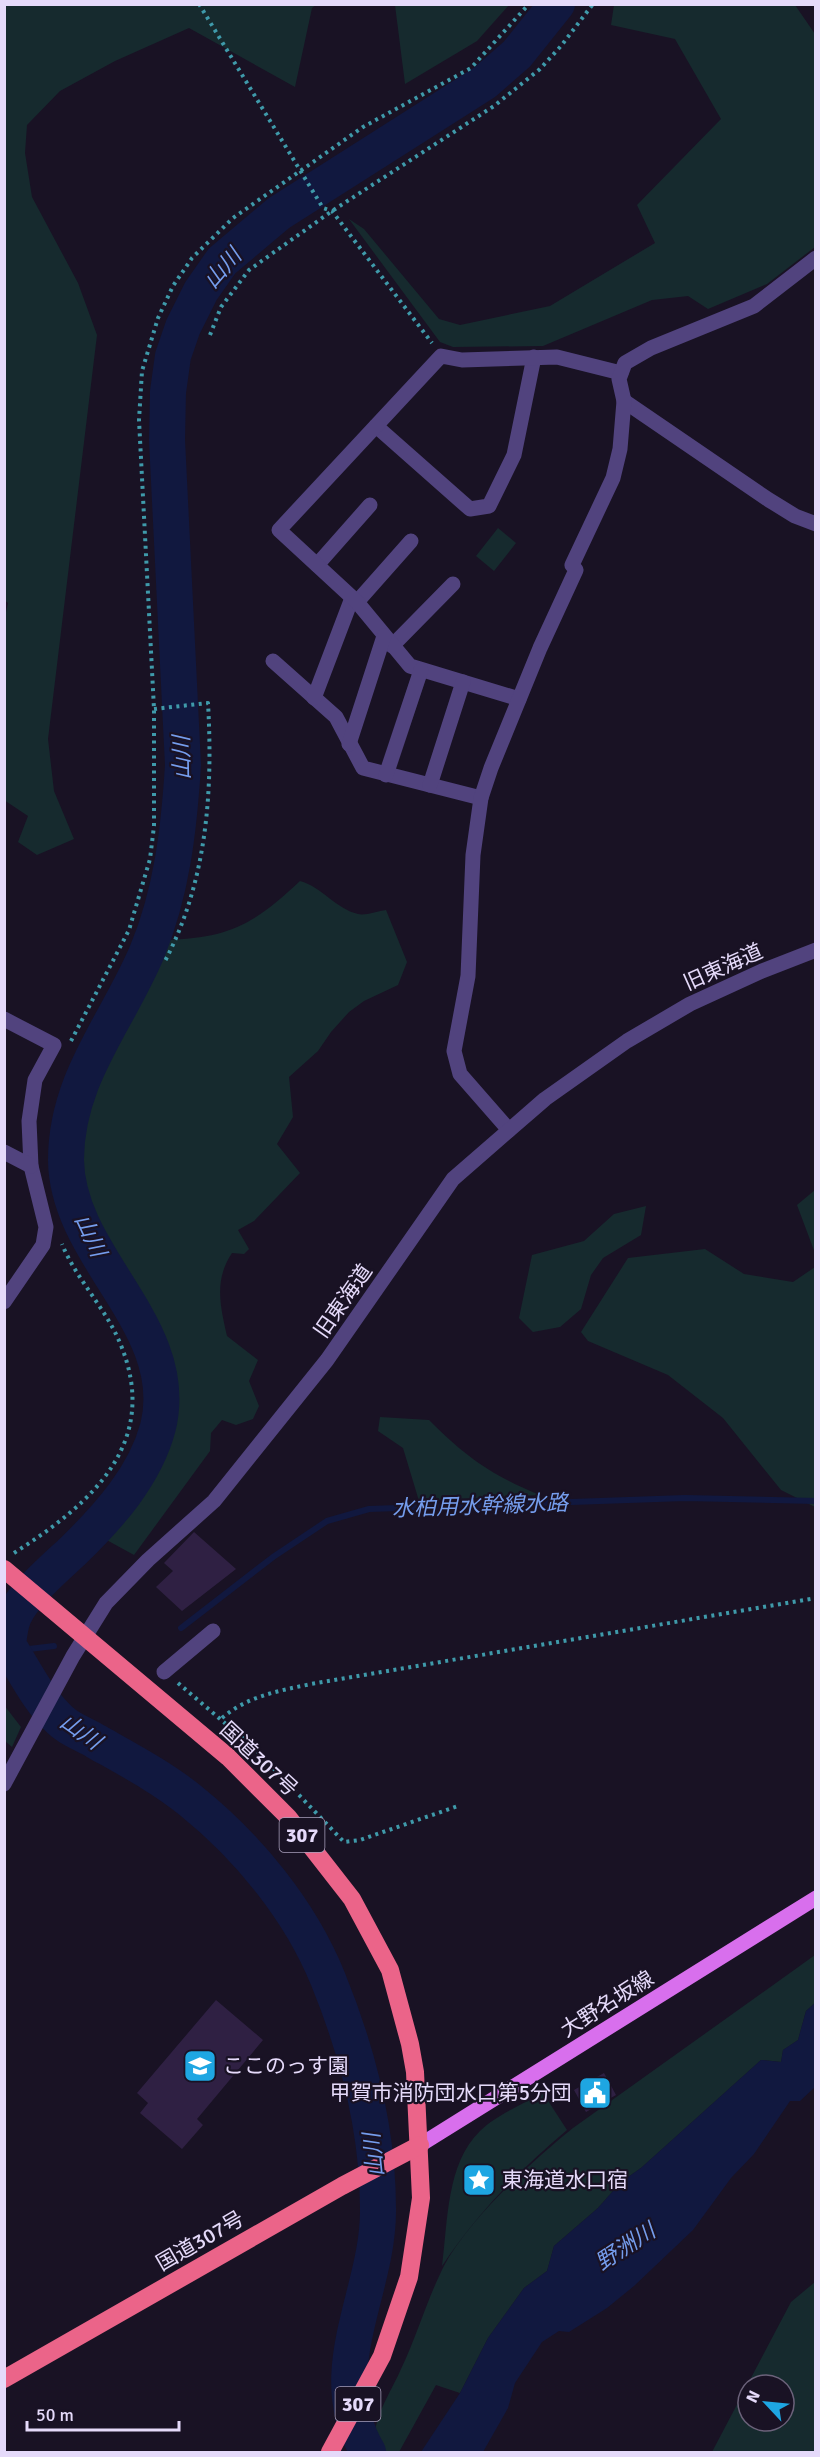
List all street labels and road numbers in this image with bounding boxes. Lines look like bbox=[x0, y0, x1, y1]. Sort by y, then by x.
street label: 旧東海道 bbox=[679, 938, 767, 996]
street label: 旧東海道 bbox=[308, 1259, 378, 1343]
street label: 国道307号 bbox=[215, 1716, 303, 1802]
road number: 307 bbox=[280, 1818, 324, 1852]
street label: 大野名坂線 bbox=[556, 1965, 658, 2043]
street label: 国道307号 bbox=[151, 2205, 249, 2277]
road number: 307 bbox=[336, 2387, 380, 2421]

